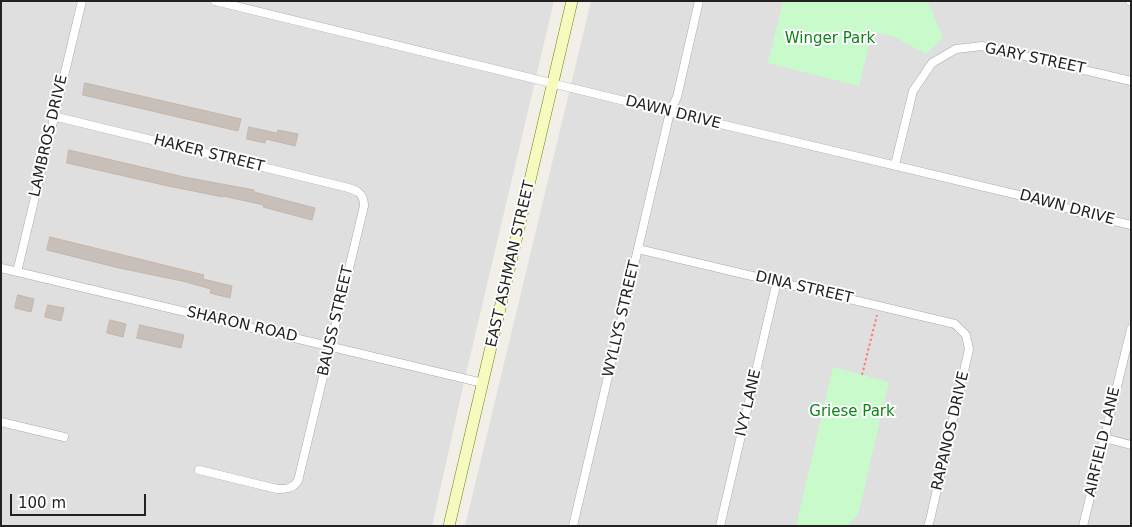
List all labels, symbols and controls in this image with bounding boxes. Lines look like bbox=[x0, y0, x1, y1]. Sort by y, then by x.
park label: Winger Park bbox=[785, 30, 875, 48]
street label: GARY STREET bbox=[983, 40, 1087, 78]
street label: LAMBROS DRIVE bbox=[26, 73, 72, 199]
street label: DAWN DRIVE bbox=[623, 92, 723, 134]
street label: HAKER STREET bbox=[152, 132, 266, 176]
street label: EAST ASHMAN STREET bbox=[483, 179, 539, 349]
street label: DAWN DRIVE bbox=[1017, 187, 1117, 229]
street label: WYLLYS STREET bbox=[600, 259, 644, 379]
street label: BAUSS STREET bbox=[315, 264, 357, 378]
street label: DINA STREET bbox=[754, 268, 854, 308]
street label: SHARON ROAD bbox=[185, 304, 299, 346]
street label: IVY LANE bbox=[733, 368, 765, 438]
street label: RAPANOS DRIVE bbox=[929, 370, 973, 492]
street label: AIRFIELD LANE bbox=[1082, 385, 1124, 499]
park label: Griese Park bbox=[809, 403, 895, 421]
scale bar bbox=[12, 484, 149, 516]
text: 100 m bbox=[18, 494, 66, 512]

